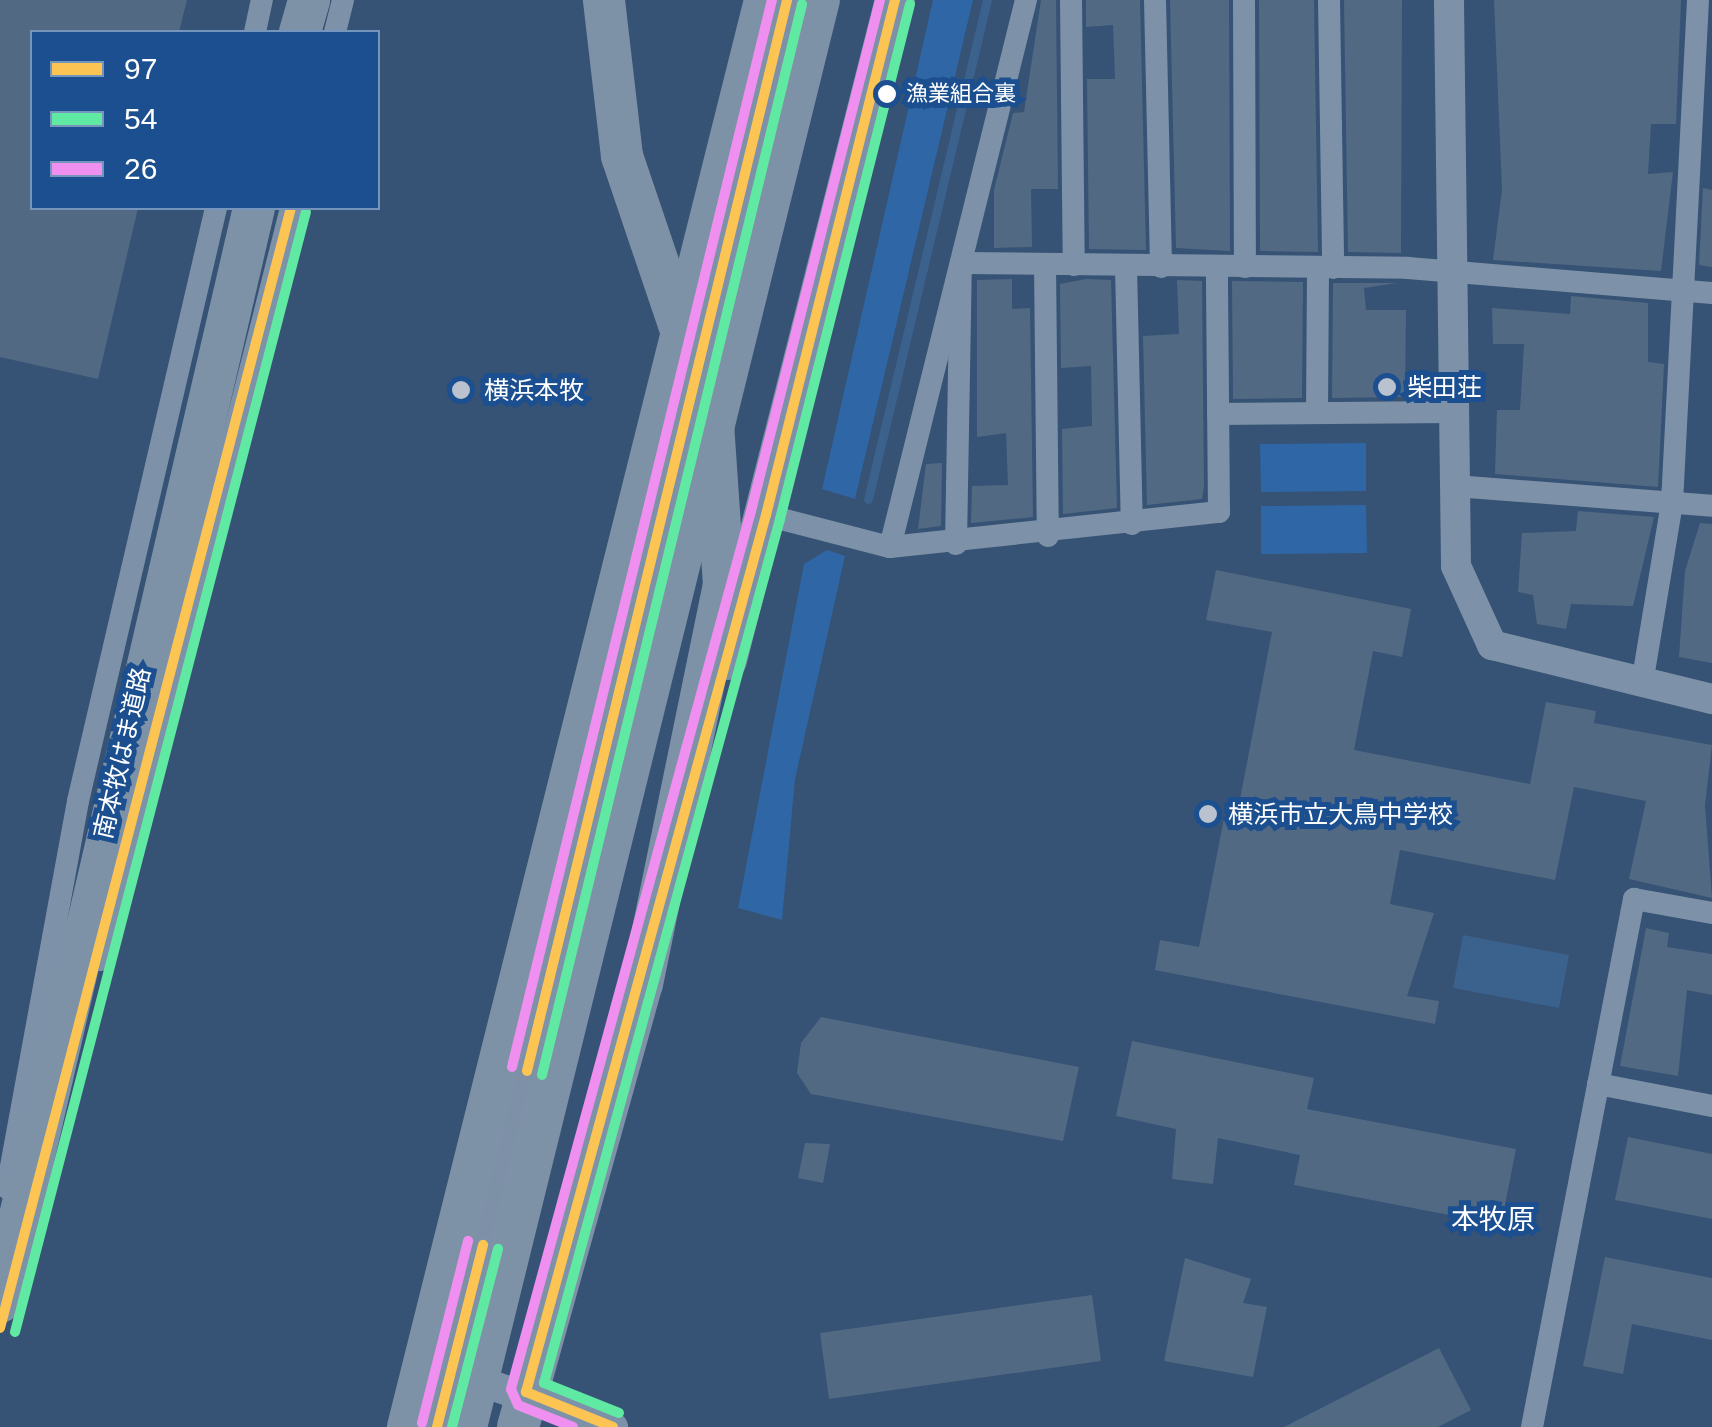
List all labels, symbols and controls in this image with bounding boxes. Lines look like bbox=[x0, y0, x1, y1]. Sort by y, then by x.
legend bbox=[30, 30, 380, 210]
text: 97 bbox=[124, 52, 157, 85]
place label: 漁業組合裏 bbox=[906, 81, 1016, 107]
marker: 漁業組合裏 bbox=[877, 84, 897, 104]
text: 54 bbox=[124, 102, 157, 135]
text: 26 bbox=[124, 152, 157, 185]
place label: 柴田荘 bbox=[1407, 372, 1482, 402]
place label: 横浜本牧 bbox=[484, 375, 584, 405]
marker: 柴田荘 bbox=[1376, 376, 1398, 398]
marker: 横浜本牧 bbox=[448, 377, 474, 403]
street label: 南本牧はま道路 bbox=[88, 664, 156, 842]
place label: 横浜市立大鳥中学校 bbox=[1228, 799, 1453, 829]
marker: 横浜市立大鳥中学校 bbox=[1197, 803, 1219, 825]
district label: 本牧原 bbox=[1451, 1203, 1535, 1237]

